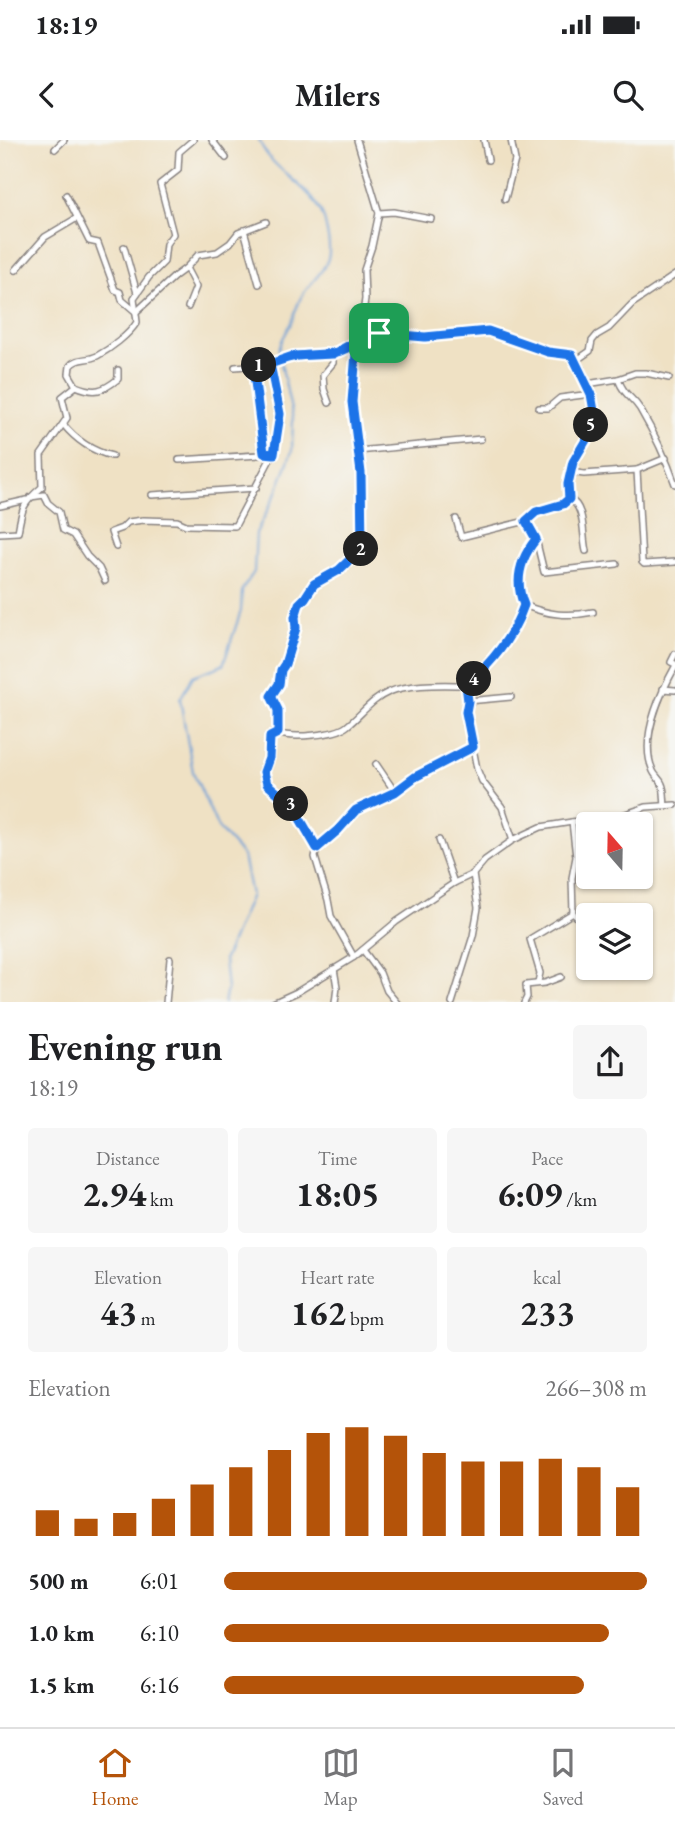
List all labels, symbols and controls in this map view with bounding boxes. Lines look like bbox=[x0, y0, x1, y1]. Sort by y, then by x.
text: 18:19 bbox=[35, 8, 97, 42]
text: Milers bbox=[295, 74, 380, 116]
icon: back bbox=[28, 76, 66, 114]
icon: search bbox=[609, 76, 647, 114]
pin bbox=[349, 303, 409, 363]
icon: arrive bbox=[360, 314, 398, 352]
pin: 1 bbox=[242, 348, 276, 383]
text: 1 bbox=[253, 352, 264, 377]
pin: 5 bbox=[574, 408, 608, 442]
text: 5 bbox=[585, 412, 596, 437]
pin: 2 bbox=[344, 532, 378, 566]
text: 2 bbox=[355, 536, 366, 561]
pin: 4 bbox=[456, 662, 491, 696]
text: 4 bbox=[468, 666, 479, 691]
pin: 3 bbox=[274, 786, 308, 822]
text: 3 bbox=[285, 791, 296, 816]
north arrow bbox=[576, 812, 653, 889]
map controls bbox=[576, 812, 653, 980]
button: layers bbox=[576, 903, 653, 980]
text: Evening run bbox=[28, 1022, 223, 1071]
button: share bbox=[573, 1025, 647, 1099]
text: 18:19 bbox=[28, 1073, 78, 1103]
text: Distance bbox=[96, 1146, 160, 1171]
text: Time bbox=[318, 1146, 357, 1171]
text: Pace bbox=[531, 1146, 563, 1171]
text: 2.94 bbox=[82, 1171, 146, 1216]
text: 18:05 bbox=[296, 1171, 379, 1216]
text: 6:09 bbox=[497, 1171, 562, 1216]
text: km bbox=[146, 1187, 174, 1212]
text: /km bbox=[562, 1187, 597, 1212]
text: Elevation bbox=[94, 1265, 162, 1290]
text: Heart rate bbox=[301, 1265, 374, 1290]
text: kcal bbox=[533, 1265, 561, 1290]
text: 43 bbox=[100, 1290, 137, 1335]
text: 162 bbox=[291, 1290, 346, 1335]
text: 233 bbox=[519, 1290, 575, 1335]
text: m bbox=[137, 1306, 156, 1331]
text: bpm bbox=[346, 1306, 384, 1331]
text: Elevation bbox=[28, 1373, 111, 1403]
text: 266–308 m bbox=[546, 1373, 647, 1403]
text: 500 m bbox=[28, 1566, 89, 1596]
text: 6:01 bbox=[140, 1566, 179, 1596]
text: 1.0 km bbox=[28, 1618, 95, 1648]
text: 6:10 bbox=[140, 1618, 179, 1648]
text: 1.5 km bbox=[28, 1670, 95, 1700]
text: 6:16 bbox=[140, 1670, 179, 1700]
tab: Home bbox=[92, 1744, 139, 1811]
tab: Map bbox=[322, 1744, 360, 1811]
tab: Saved bbox=[543, 1744, 583, 1811]

